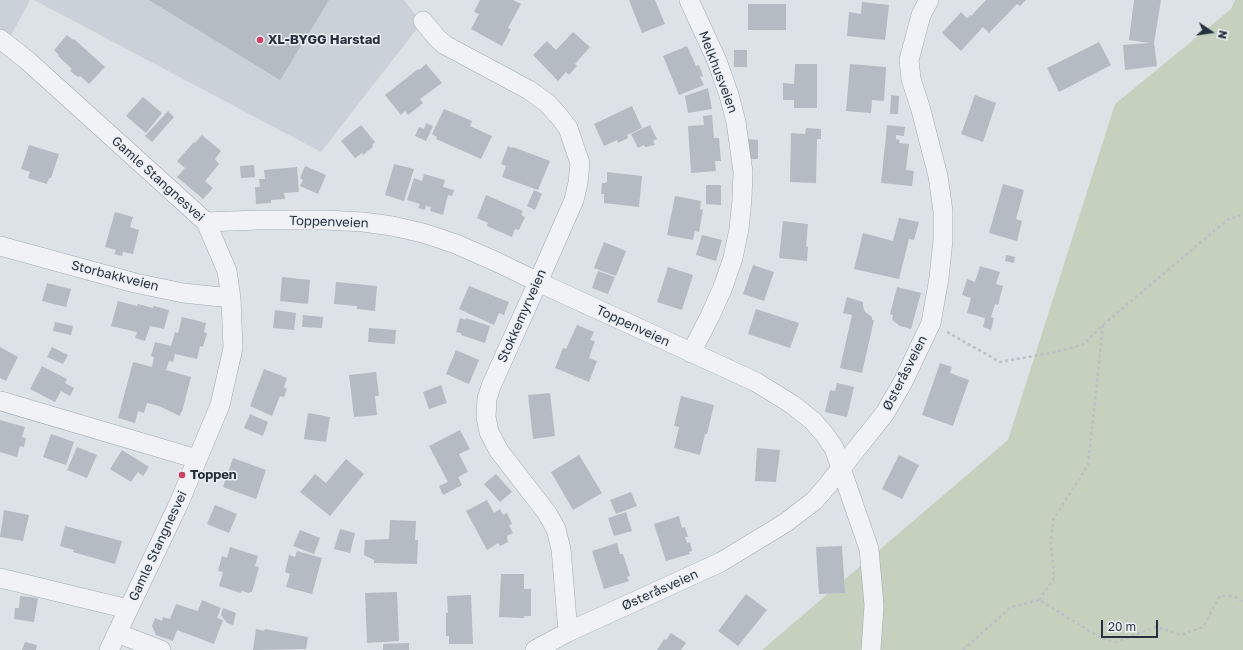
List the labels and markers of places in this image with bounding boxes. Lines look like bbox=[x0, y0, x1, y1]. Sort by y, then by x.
place label: XL-BYGG Harstad bbox=[268, 32, 380, 48]
marker: XL-BYGG Harstad bbox=[255, 35, 265, 45]
place label: Toppen bbox=[190, 467, 237, 483]
marker: Toppen bbox=[177, 470, 187, 480]

